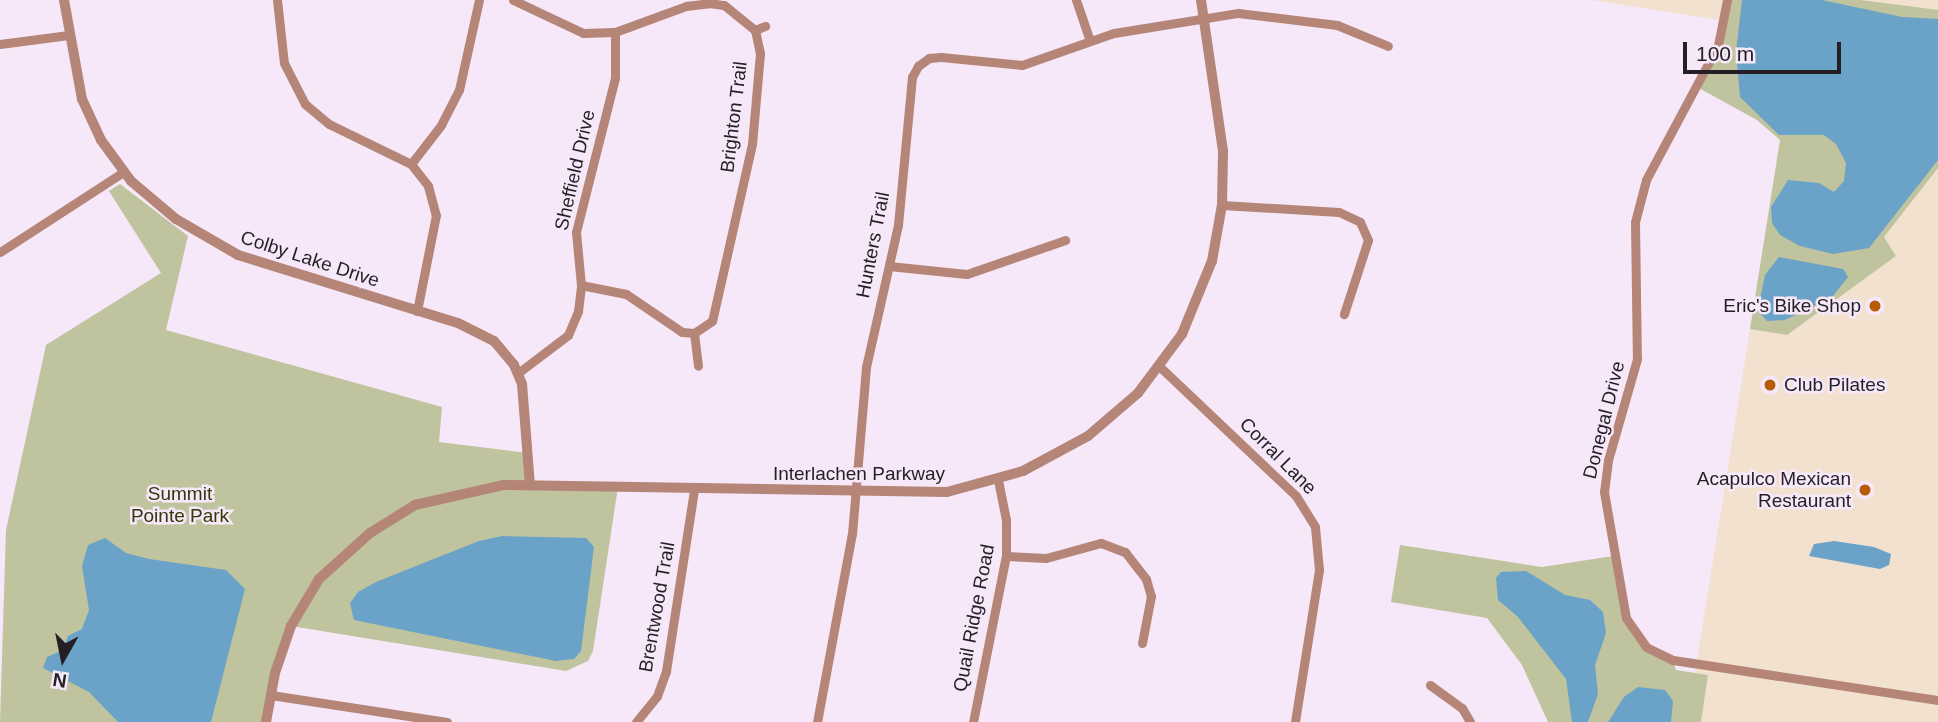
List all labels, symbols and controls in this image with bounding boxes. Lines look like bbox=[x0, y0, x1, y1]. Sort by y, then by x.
scale bar bbox=[1686, 28, 1843, 72]
text: 100 m bbox=[1696, 42, 1754, 65]
street label: Brighton Trail bbox=[716, 60, 752, 174]
street label: Sheffield Drive bbox=[550, 107, 600, 233]
street label: Hunters Trail bbox=[852, 190, 894, 300]
street label: Colby Lake Drive bbox=[238, 226, 382, 292]
place label: Eric's Bike Shop bbox=[1723, 295, 1861, 317]
marker: Eric's Bike Shop bbox=[1867, 298, 1883, 314]
street label: Donegal Drive bbox=[1578, 359, 1630, 481]
place label: Club Pilates bbox=[1784, 374, 1885, 396]
marker: Club Pilates bbox=[1762, 377, 1778, 393]
street label: Corral Lane bbox=[1235, 413, 1321, 499]
street label: Interlachen Parkway bbox=[773, 463, 945, 485]
place label: Acapulco Mexican Restaurant bbox=[1697, 468, 1851, 512]
marker: Acapulco Mexican Restaurant bbox=[1857, 482, 1873, 498]
park label: Summit Pointe Park bbox=[131, 483, 229, 527]
street label: Brentwood Trail bbox=[634, 540, 680, 674]
street label: Quail Ridge Road bbox=[949, 542, 999, 694]
north arrow bbox=[28, 624, 98, 694]
text: N bbox=[51, 669, 68, 692]

